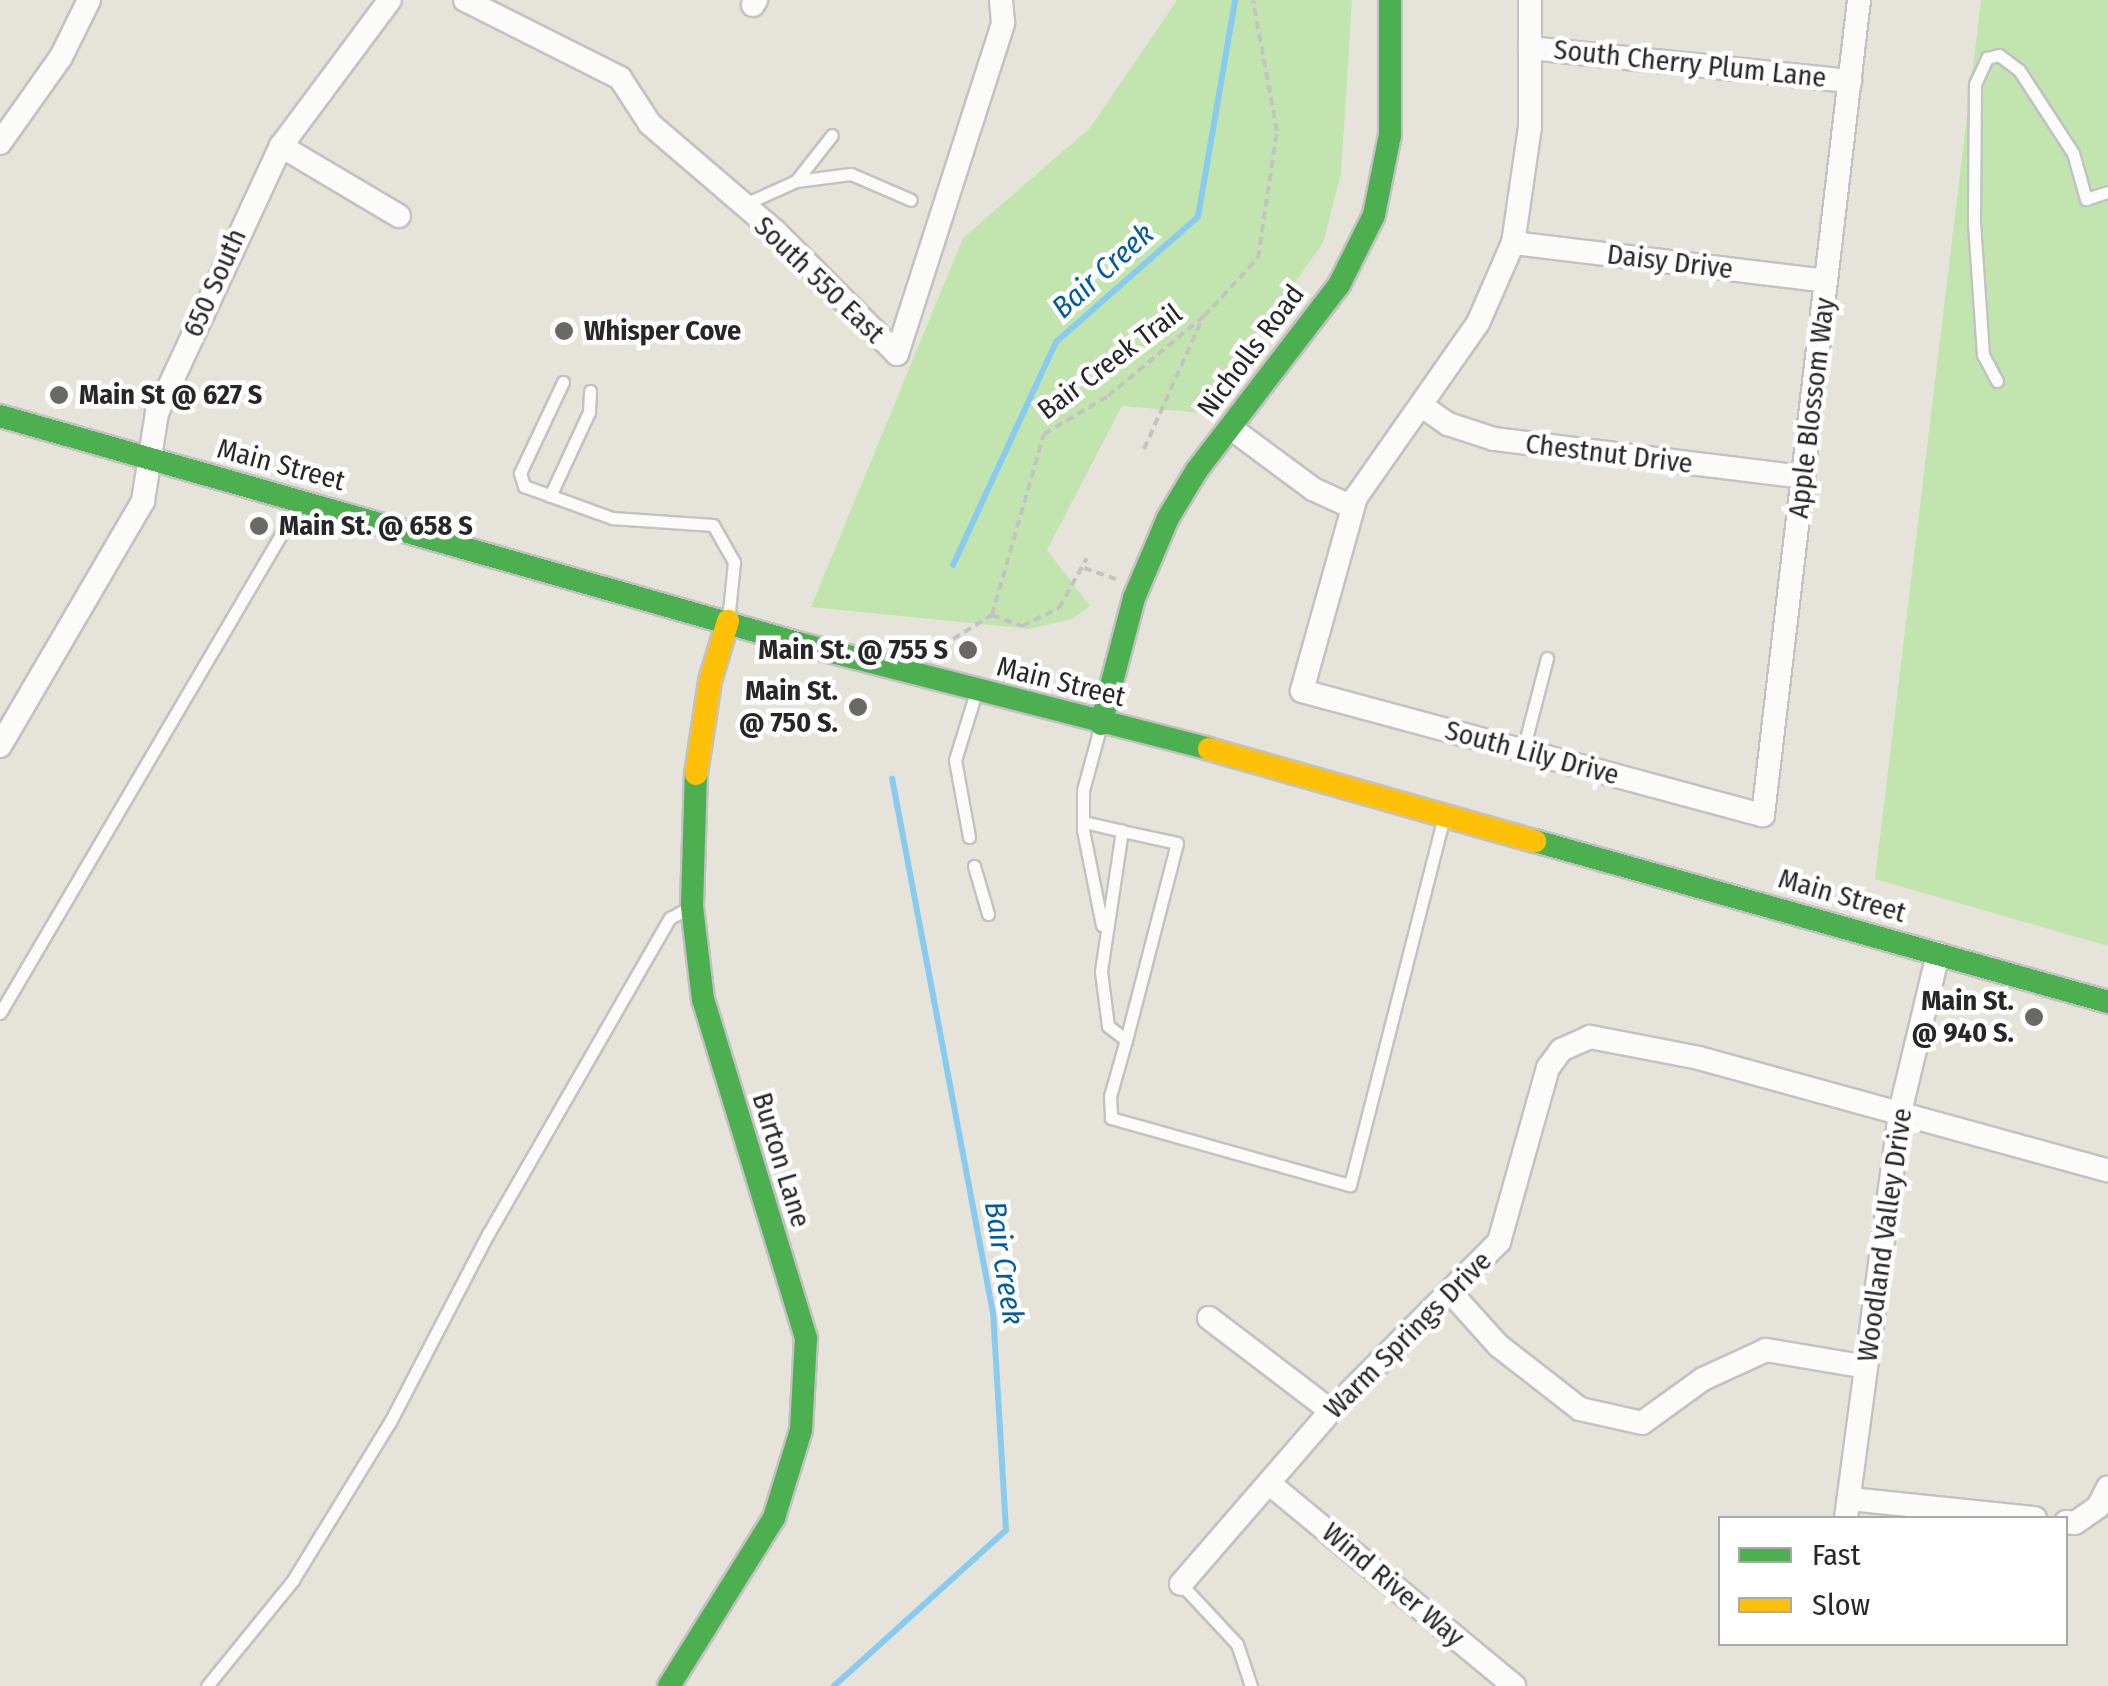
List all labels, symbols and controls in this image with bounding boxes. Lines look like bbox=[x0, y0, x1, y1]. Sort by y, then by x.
street label: South Cherry Plum Lane bbox=[1552, 33, 1828, 95]
street label: South 550 East bbox=[747, 210, 891, 350]
water label: Bair Creek bbox=[1045, 216, 1161, 326]
street label: 650 South bbox=[176, 224, 254, 342]
street label: Daisy Drive bbox=[1605, 238, 1735, 286]
street label: Nicholls Road bbox=[1190, 278, 1312, 424]
street label: Apple Blossom Way bbox=[1782, 296, 1842, 520]
street label: Bair Creek Trail bbox=[1031, 297, 1189, 427]
place label: Whisper Cove bbox=[584, 314, 741, 348]
marker: Whisper Cove bbox=[553, 320, 575, 342]
place label: Main St @ 627 S bbox=[79, 378, 262, 412]
marker: Main St @ 627 S bbox=[48, 384, 70, 406]
street label: Chestnut Drive bbox=[1524, 427, 1694, 481]
street label: Main Street bbox=[213, 432, 349, 498]
place label: Main St. @ 658 S bbox=[279, 509, 473, 543]
marker: Main St. @ 658 S bbox=[248, 515, 270, 537]
place label: Main St. @ 755 S bbox=[758, 633, 948, 667]
marker: Main St. @ 755 S bbox=[957, 639, 979, 661]
street label: Main Street bbox=[993, 650, 1129, 714]
place label: Main St. @ 750 S. bbox=[739, 674, 838, 740]
marker: Main St. @ 750 S. bbox=[847, 696, 869, 718]
street label: South Lily Drive bbox=[1441, 714, 1623, 792]
street label: Main Street bbox=[1774, 862, 1910, 930]
place label: Main St. @ 940 S. bbox=[1912, 984, 2014, 1050]
marker: Main St. @ 940 S. bbox=[2023, 1006, 2045, 1028]
street label: Burton Lane bbox=[745, 1089, 817, 1231]
street label: Woodland Valley Drive bbox=[1851, 1106, 1919, 1364]
water label: Bair Creek bbox=[977, 1199, 1031, 1327]
street label: Warm Springs Drive bbox=[1317, 1244, 1499, 1426]
street label: Wind River Way bbox=[1315, 1516, 1471, 1654]
legend bbox=[1718, 1516, 2068, 1646]
text: Fast bbox=[1812, 1537, 1860, 1573]
text: Slow bbox=[1812, 1587, 1870, 1623]

